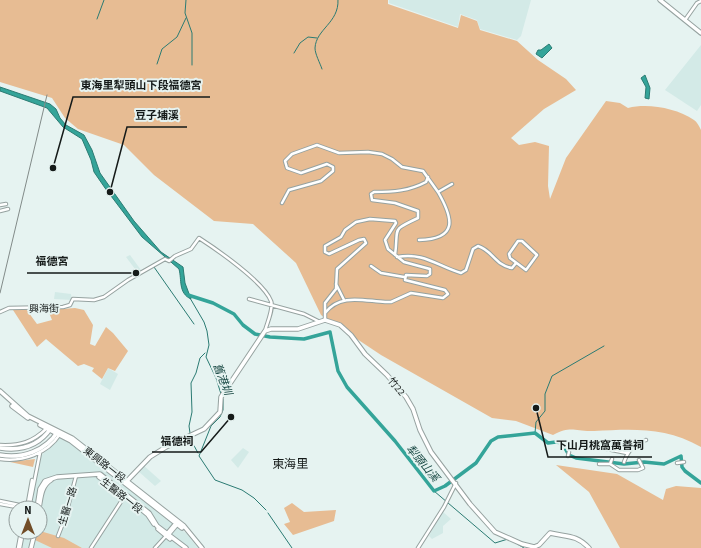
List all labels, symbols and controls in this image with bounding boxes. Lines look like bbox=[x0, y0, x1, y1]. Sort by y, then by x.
callout: 東海里犁頭山下段福德宮 bbox=[73, 74, 210, 97]
text: 東海里犁頭山下段福德宮 bbox=[81, 78, 202, 93]
callout: 豆子埔溪 bbox=[127, 104, 187, 127]
text: 豆子埔溪 bbox=[135, 108, 179, 123]
callout: 福德宮 bbox=[27, 250, 76, 273]
text: 福德宮 bbox=[36, 254, 69, 269]
street label: 興海街 bbox=[29, 302, 59, 316]
water label: 舊港圳 bbox=[210, 361, 236, 399]
street label: 竹22 bbox=[384, 375, 408, 399]
callout: 福德祠 bbox=[152, 429, 201, 452]
text: 福德祠 bbox=[161, 434, 194, 449]
callout: 下山月桃窩萬善祠 bbox=[548, 434, 652, 457]
text: 下山月桃窩萬善祠 bbox=[556, 438, 644, 453]
water label: 犁頭山溪 bbox=[403, 442, 444, 487]
street label: 東興路一段 bbox=[80, 444, 128, 486]
district label: 東海里 bbox=[272, 456, 308, 473]
street label: 生醫路一段 bbox=[97, 475, 145, 517]
street label: 生醫一路 bbox=[55, 485, 80, 527]
north arrow bbox=[8, 500, 48, 540]
text: N bbox=[24, 503, 32, 518]

